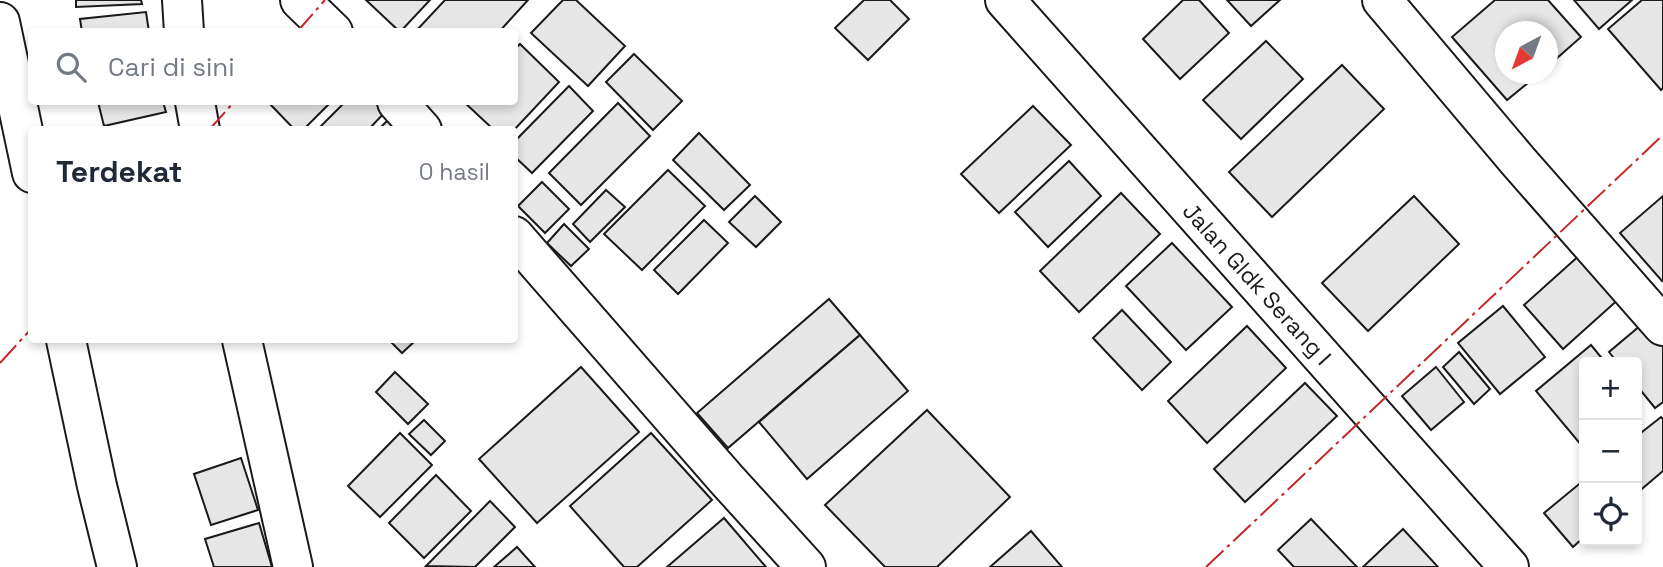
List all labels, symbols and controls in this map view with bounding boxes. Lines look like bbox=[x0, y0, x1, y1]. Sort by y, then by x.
north arrow bbox=[1495, 21, 1558, 84]
search box bbox=[28, 28, 518, 105]
icon: search bbox=[52, 48, 90, 86]
text: Cari di sini bbox=[108, 50, 235, 84]
text: Terdekat bbox=[56, 152, 182, 191]
text: 0 hasil bbox=[419, 157, 490, 187]
street label: Jalan Gldk Serang I bbox=[1176, 196, 1338, 372]
map controls bbox=[1579, 357, 1642, 546]
button: + bbox=[1579, 357, 1642, 420]
button: − bbox=[1579, 420, 1642, 483]
button: locate bbox=[1579, 483, 1642, 546]

